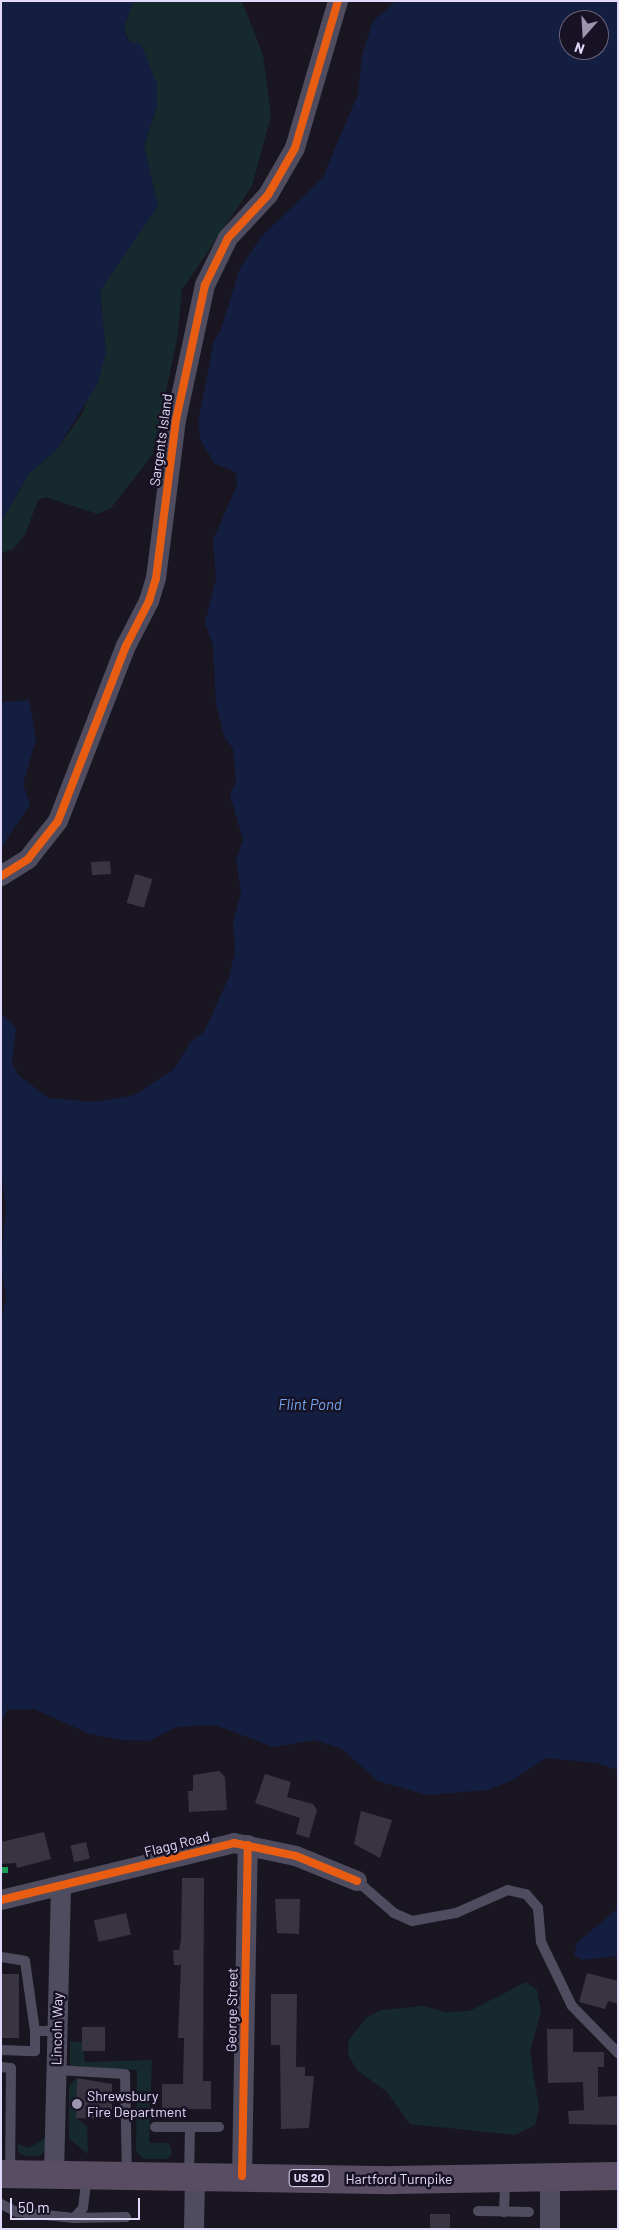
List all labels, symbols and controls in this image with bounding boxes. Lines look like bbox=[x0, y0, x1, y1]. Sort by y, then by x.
north arrow bbox=[559, 10, 609, 60]
text: N bbox=[572, 39, 586, 58]
street label: Sargents Island bbox=[146, 393, 176, 487]
water label: Flint Pond bbox=[278, 1396, 342, 1414]
street label: Flagg Road bbox=[142, 1828, 212, 1860]
street label: George Street bbox=[223, 1968, 241, 2052]
street label: Lincoln Way bbox=[48, 1993, 66, 2065]
place label: Shrewsbury Fire Department bbox=[87, 2088, 187, 2120]
marker: Shrewsbury Fire Department bbox=[71, 2098, 83, 2110]
road number: US 20 bbox=[288, 2168, 330, 2188]
street label: Hartford Turnpike bbox=[345, 2171, 453, 2187]
scale bar bbox=[12, 2188, 142, 2220]
text: 50 m bbox=[18, 2198, 50, 2216]

